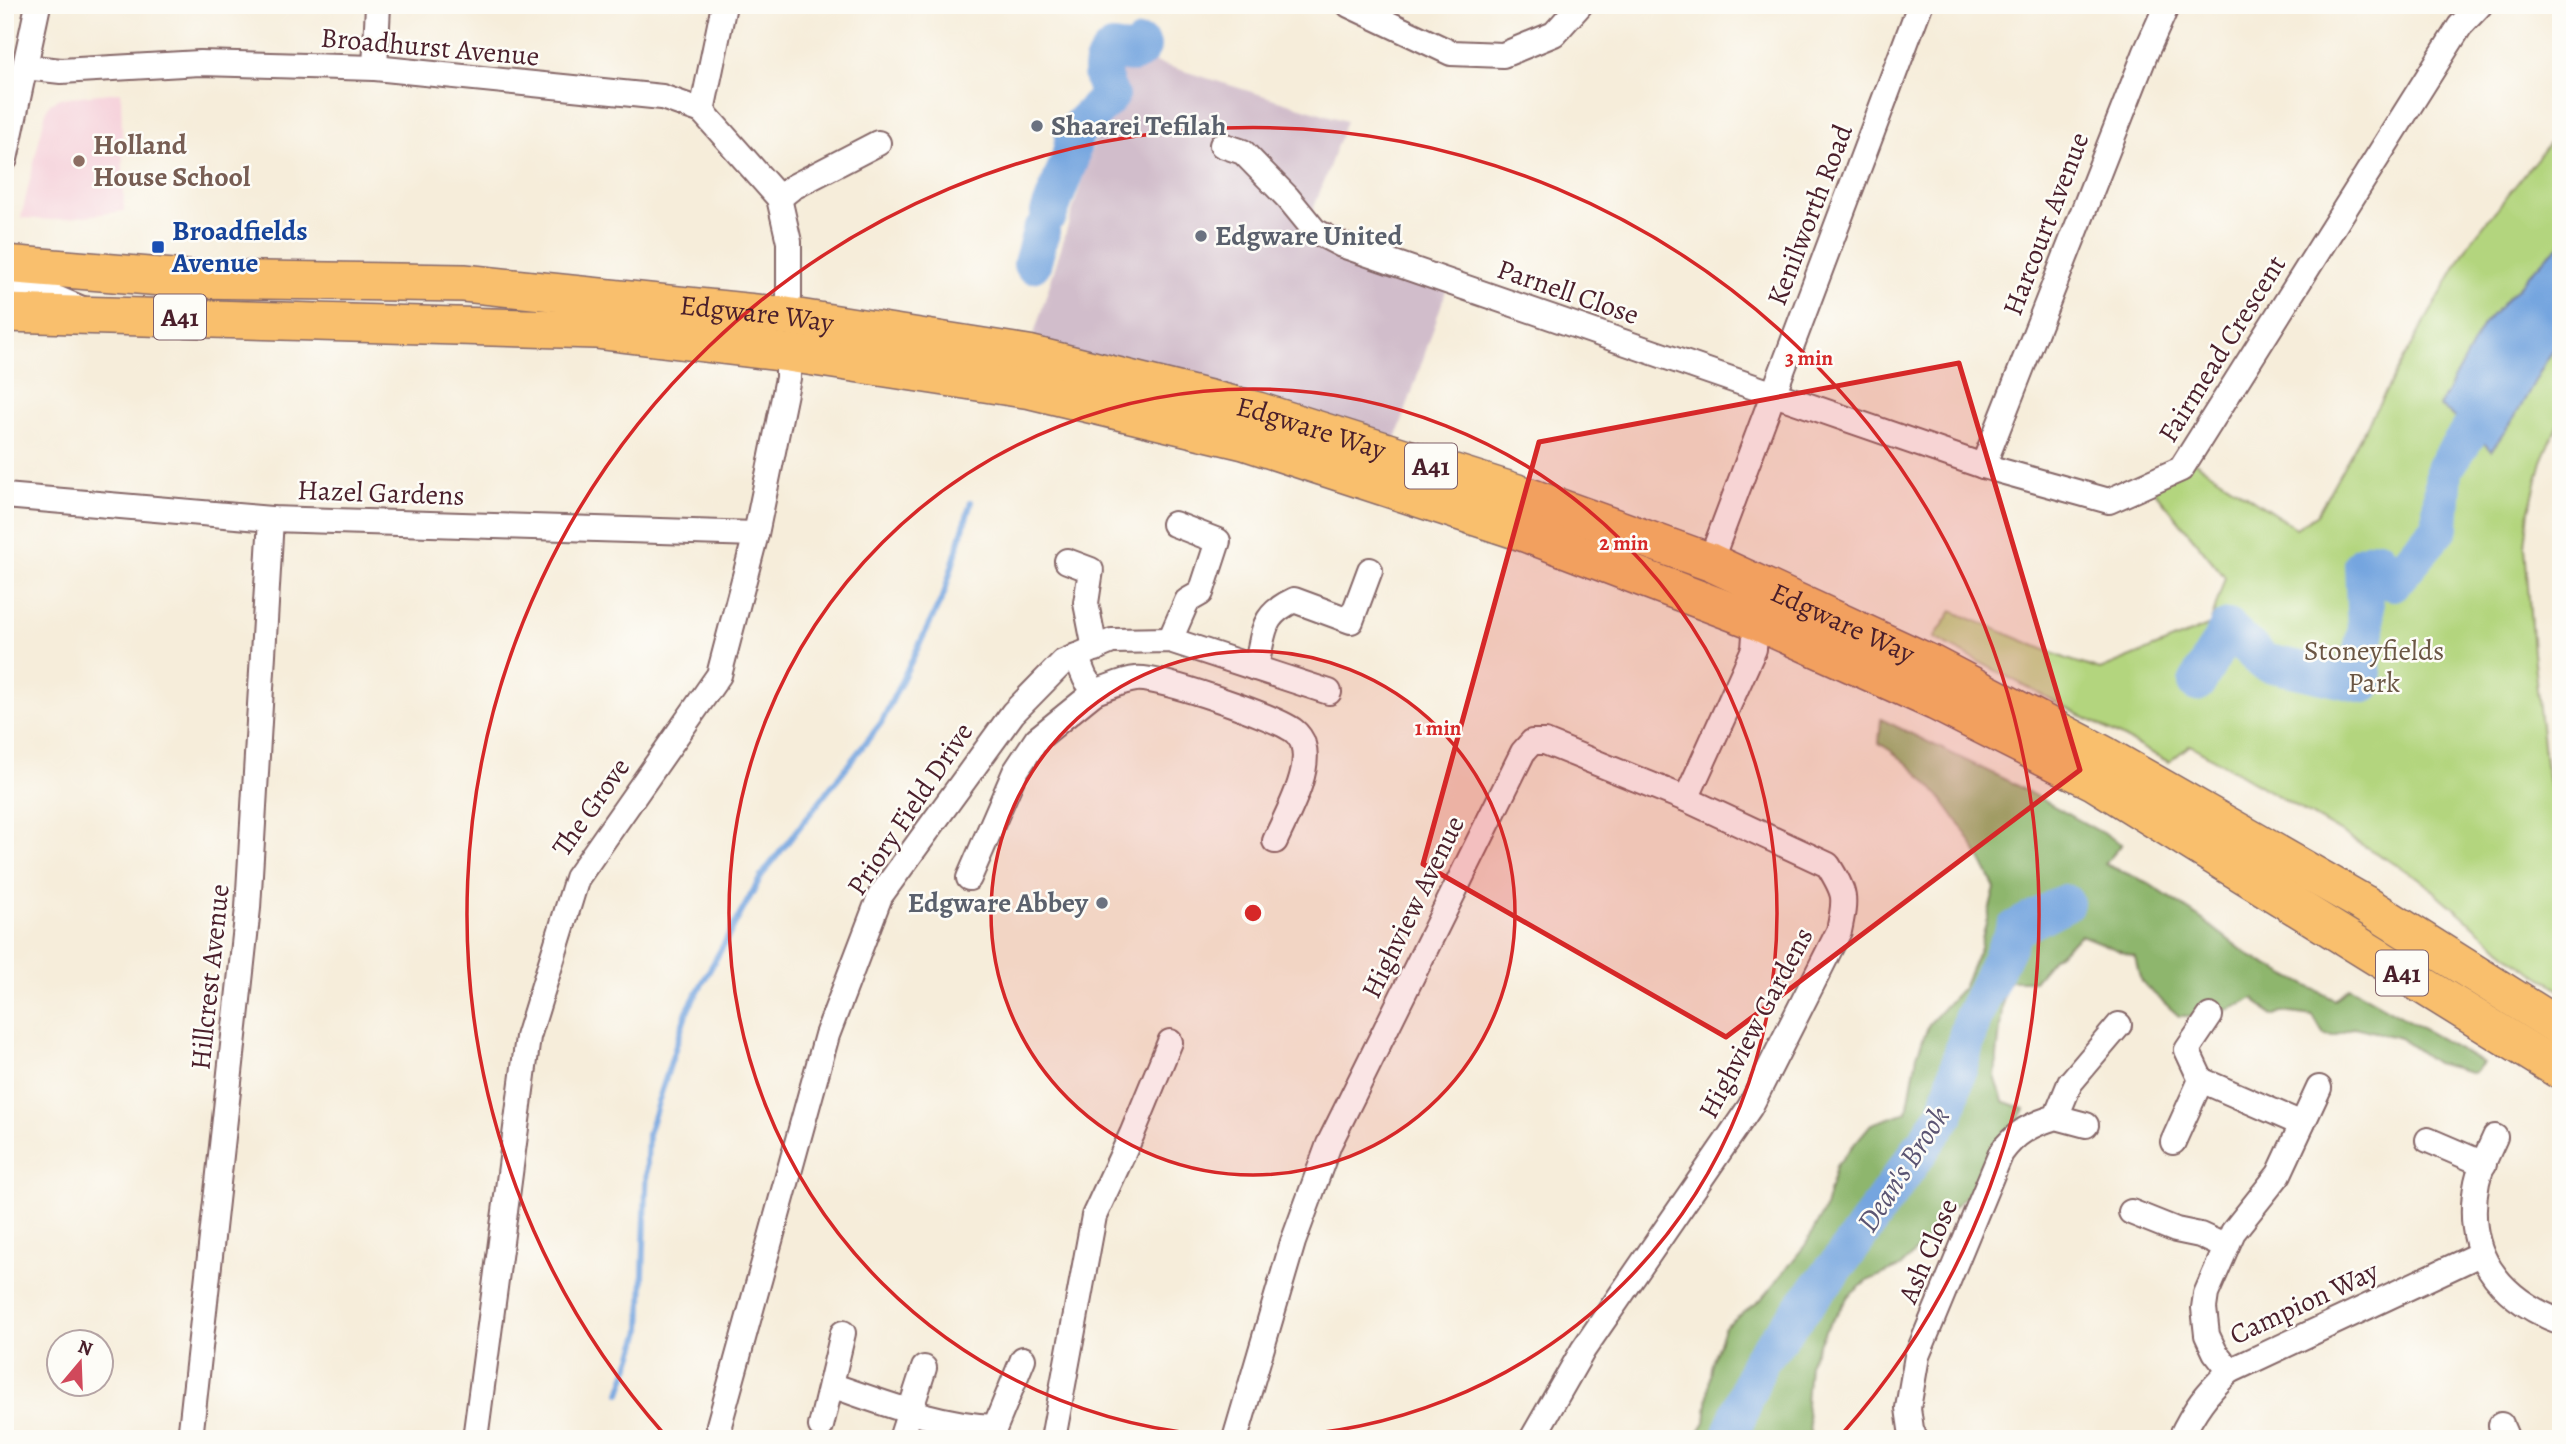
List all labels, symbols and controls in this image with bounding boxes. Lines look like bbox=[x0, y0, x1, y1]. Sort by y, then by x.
street label: Broadhurst Avenue bbox=[319, 19, 541, 75]
place label: Shaarei Tefilah bbox=[1051, 107, 1226, 145]
marker: Shaarei Tefilah bbox=[1029, 118, 1045, 134]
street label: Kenilworth Road bbox=[1758, 118, 1862, 311]
place label: Holland House School bbox=[93, 126, 251, 196]
street label: Harcourt Avenue bbox=[1994, 127, 2098, 321]
marker: Holland House School bbox=[71, 153, 87, 169]
place label: Broadfields Avenue bbox=[171, 212, 308, 282]
place label: Edgware United bbox=[1215, 217, 1403, 255]
marker: Edgware United bbox=[1193, 228, 1209, 244]
marker: Broadfields Avenue bbox=[150, 239, 166, 255]
street label: Fairmead Crescent bbox=[2149, 248, 2295, 450]
street label: Parnell Close bbox=[1492, 250, 1644, 334]
street label: Edgware Way bbox=[678, 286, 837, 342]
road number: A41 bbox=[154, 294, 206, 340]
text: 3 min bbox=[1785, 344, 1833, 372]
street label: Edgware Way bbox=[1232, 387, 1391, 469]
road number: A41 bbox=[1405, 444, 1457, 488]
street label: Hazel Gardens bbox=[297, 471, 465, 515]
text: 2 min bbox=[1599, 529, 1649, 557]
street label: Edgware Way bbox=[1764, 574, 1921, 673]
park label: Stoneyfields Park bbox=[2304, 632, 2444, 702]
text: 1 min bbox=[1415, 714, 1462, 742]
street label: Priory Field Drive bbox=[838, 715, 982, 903]
street label: The Grove bbox=[543, 750, 639, 864]
street label: Highview Avenue bbox=[1352, 809, 1474, 1005]
street label: Hillcrest Avenue bbox=[181, 882, 239, 1072]
place label: Edgware Abbey bbox=[908, 884, 1089, 922]
marker: Edgware Abbey bbox=[1094, 895, 1110, 911]
centre of rings bbox=[1241, 901, 1265, 925]
street label: Highview Gardens bbox=[1690, 921, 1822, 1125]
road number: A41 bbox=[2376, 950, 2428, 996]
water label: Dean's Brook bbox=[1847, 1098, 1959, 1240]
street label: Ash Close bbox=[1889, 1193, 1967, 1310]
street label: Campion Way bbox=[2223, 1252, 2385, 1354]
north arrow bbox=[46, 1328, 116, 1398]
text: N bbox=[74, 1333, 96, 1362]

